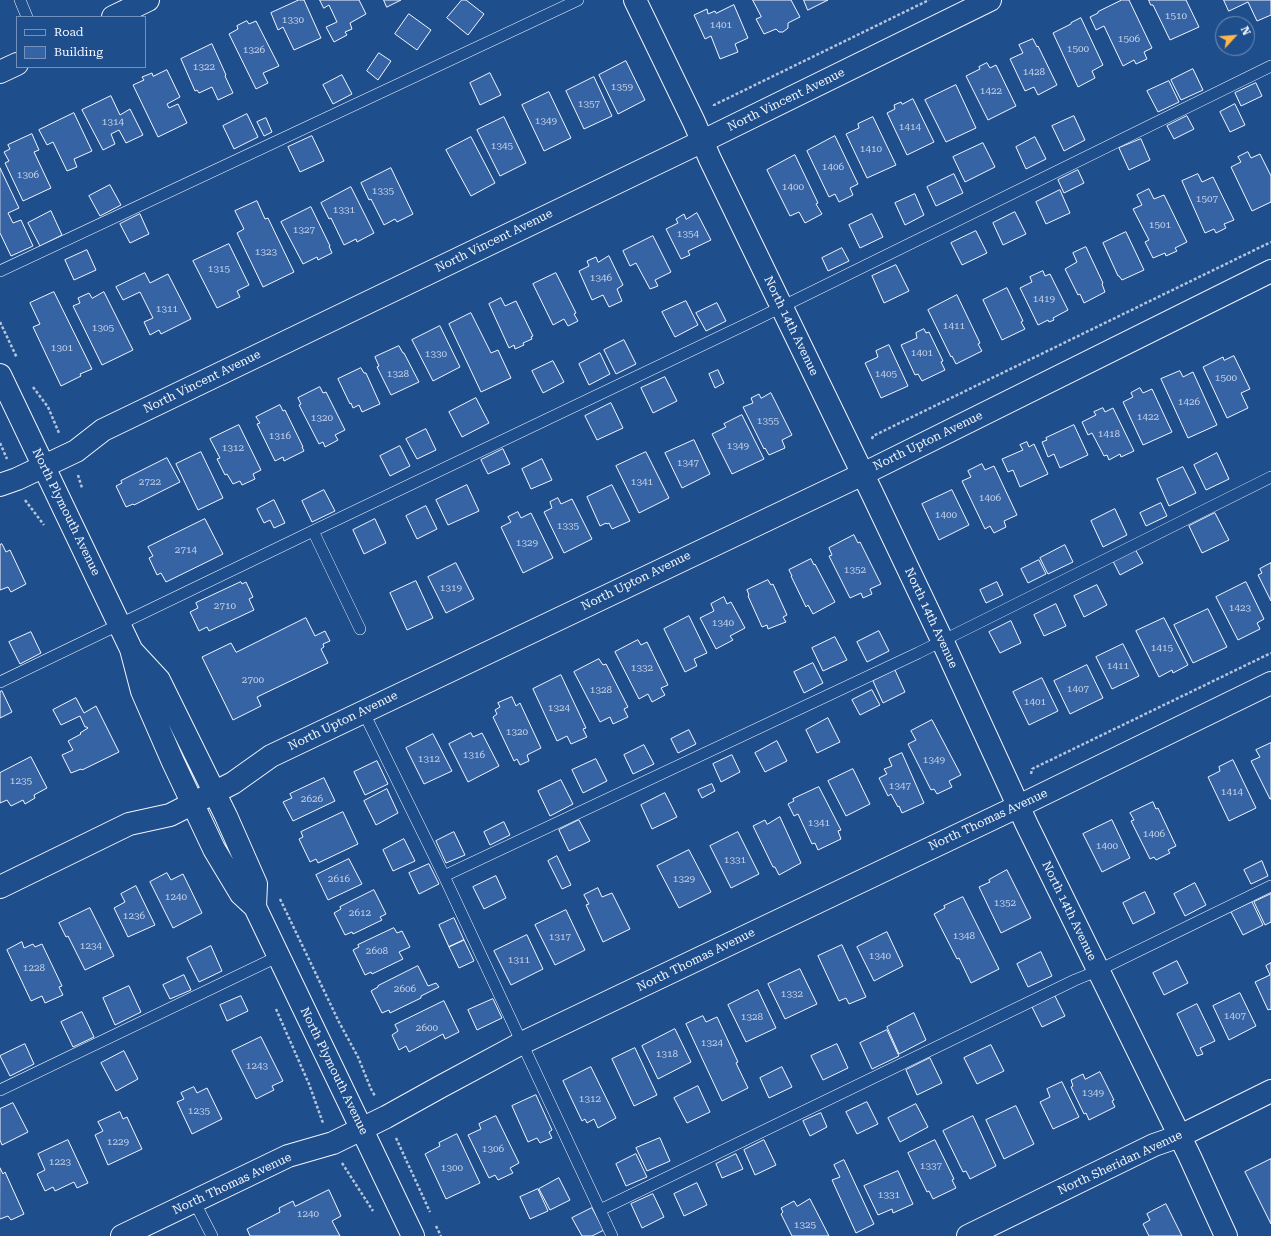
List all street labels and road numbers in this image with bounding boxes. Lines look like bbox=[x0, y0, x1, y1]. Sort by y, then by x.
street label: North Vincent Avenue bbox=[725, 65, 847, 135]
street label: North Vincent Avenue bbox=[433, 206, 555, 276]
street label: North 14th Avenue bbox=[761, 274, 821, 378]
street label: North Vincent Avenue bbox=[141, 347, 263, 417]
street label: North Upton Avenue bbox=[871, 408, 985, 474]
street label: North Plymouth Avenue bbox=[29, 446, 103, 578]
street label: North Upton Avenue bbox=[579, 548, 693, 614]
street label: North 14th Avenue bbox=[901, 566, 961, 670]
street label: North Upton Avenue bbox=[286, 688, 400, 754]
street label: North Thomas Avenue bbox=[926, 786, 1050, 854]
street label: North 14th Avenue bbox=[1039, 859, 1099, 963]
street label: North Thomas Avenue bbox=[635, 925, 757, 995]
street label: North Plymouth Avenue bbox=[297, 1005, 371, 1137]
street label: North Sheridan Avenue bbox=[1055, 1128, 1185, 1198]
street label: North Thomas Avenue bbox=[170, 1150, 294, 1218]

